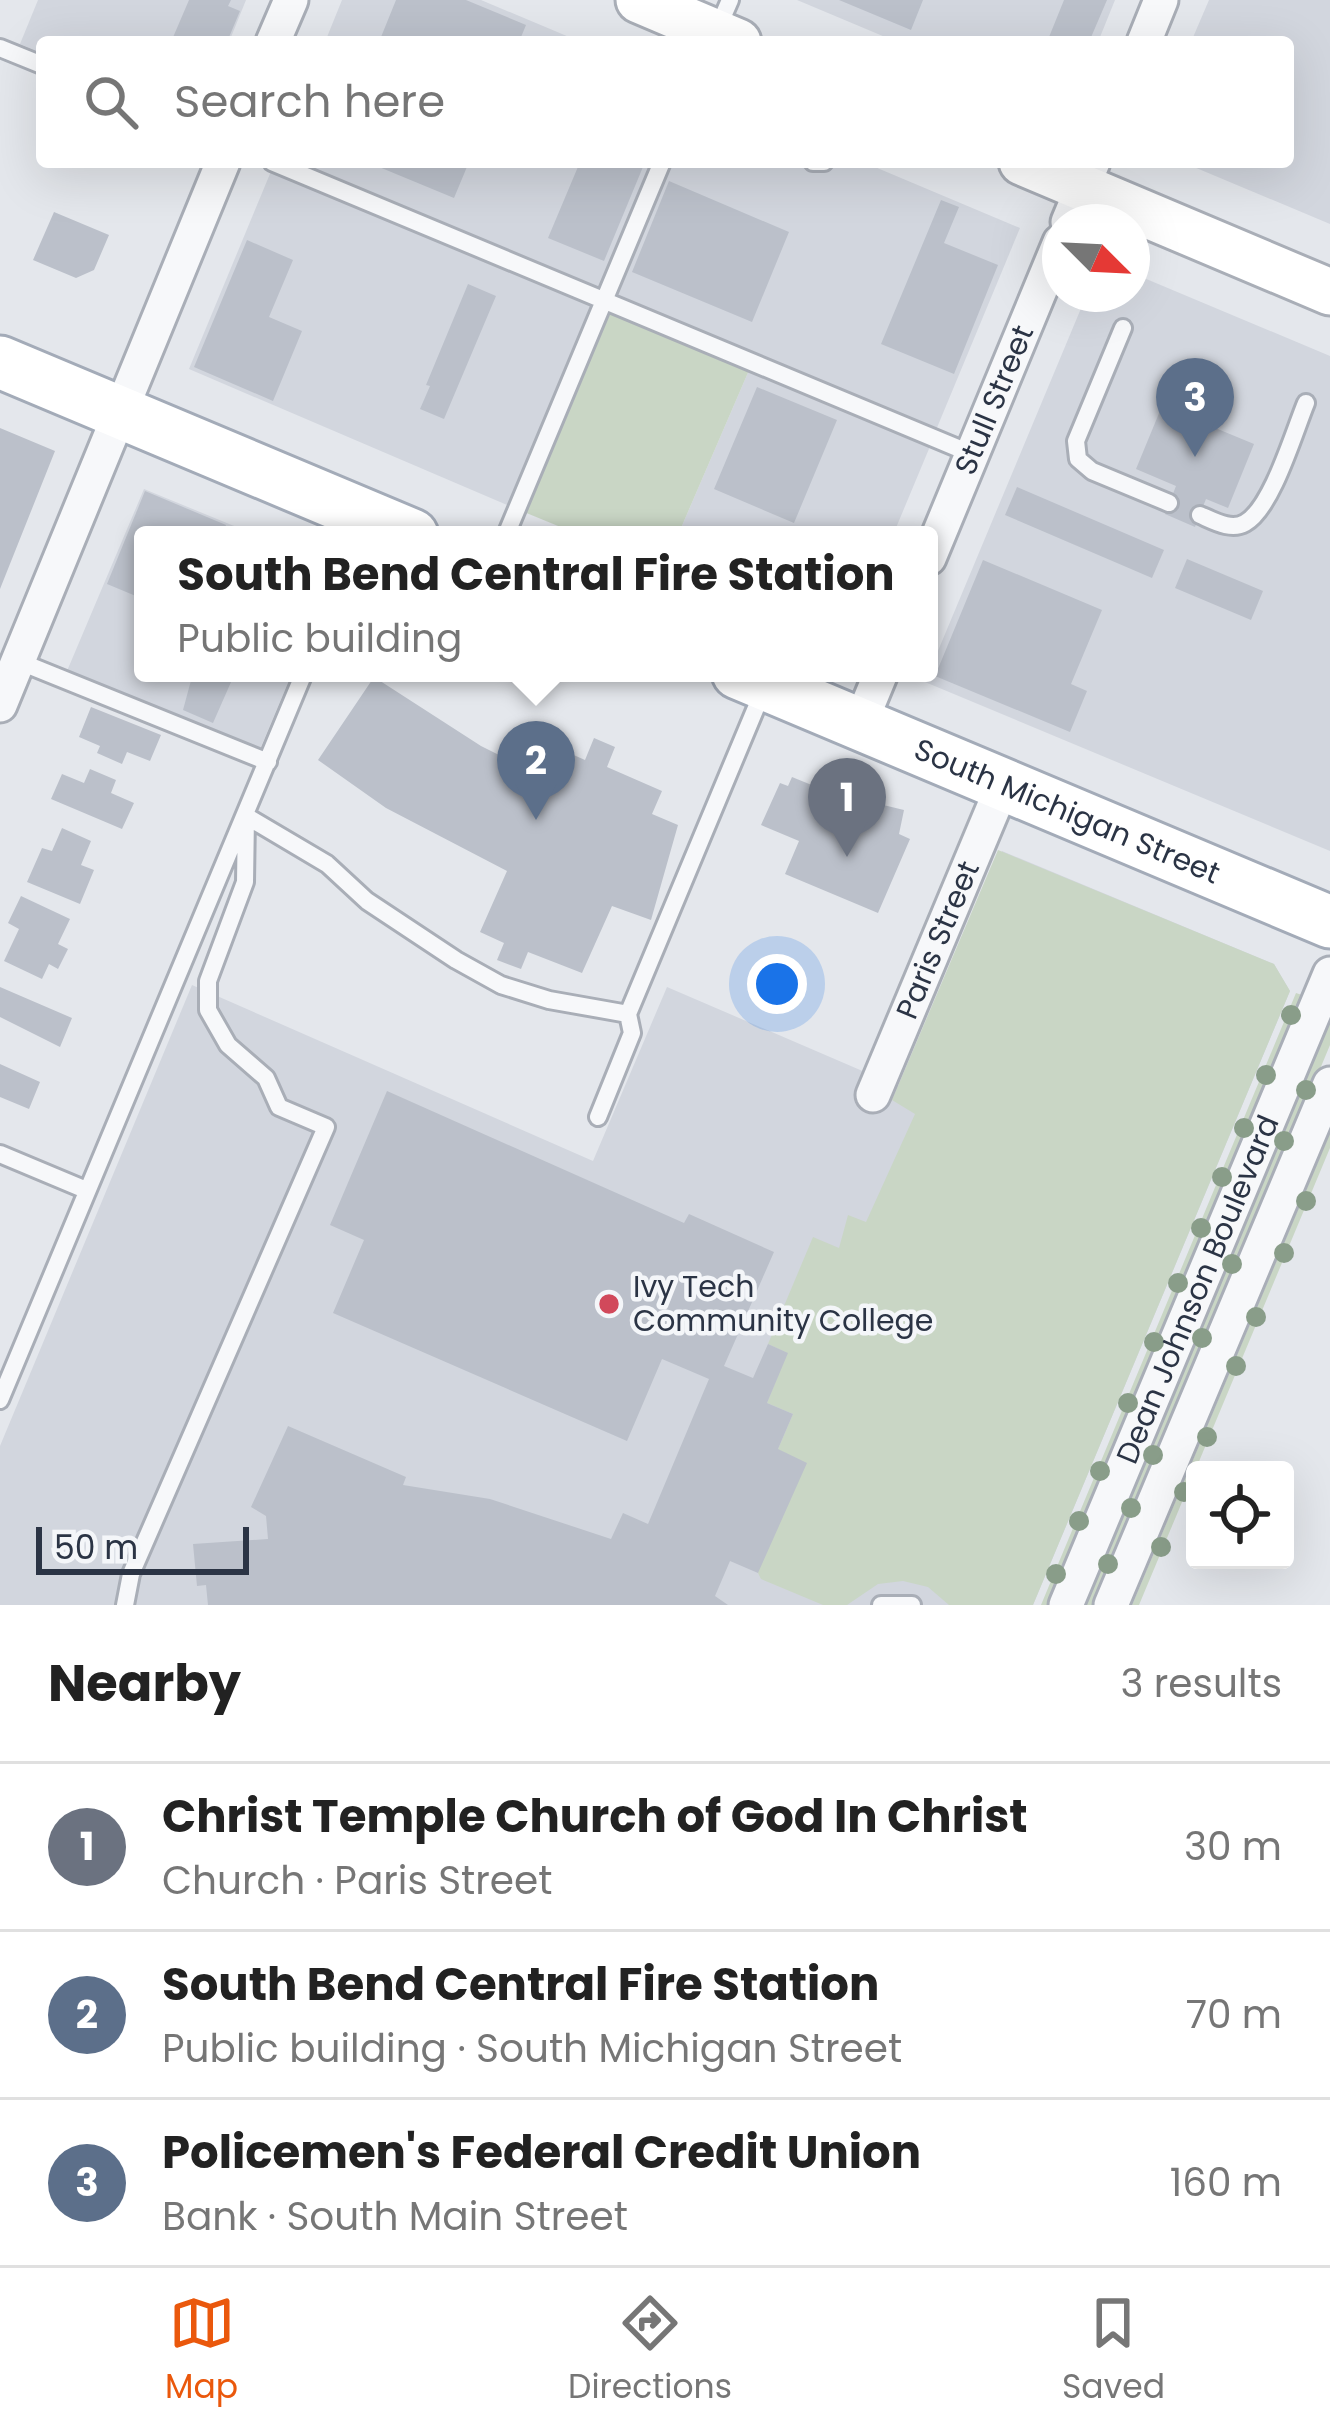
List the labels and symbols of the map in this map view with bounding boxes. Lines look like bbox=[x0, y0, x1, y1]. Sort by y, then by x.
north arrow bbox=[1042, 204, 1150, 312]
street label: Stull Street bbox=[944, 318, 1044, 481]
pin: 3 bbox=[1156, 358, 1234, 457]
pin: 2 bbox=[497, 721, 575, 820]
street label: South Michigan Street bbox=[908, 728, 1227, 894]
pin: 1 bbox=[808, 758, 886, 857]
street label: Paris Street bbox=[885, 854, 990, 1026]
your location bbox=[747, 954, 807, 1014]
street label: Dean Johnson Boulevard bbox=[1105, 1108, 1290, 1470]
place label: Ivy Tech Community College bbox=[633, 1265, 933, 1342]
marker: Ivy Tech Community College bbox=[596, 1291, 622, 1317]
scale bar bbox=[36, 1521, 249, 1574]

